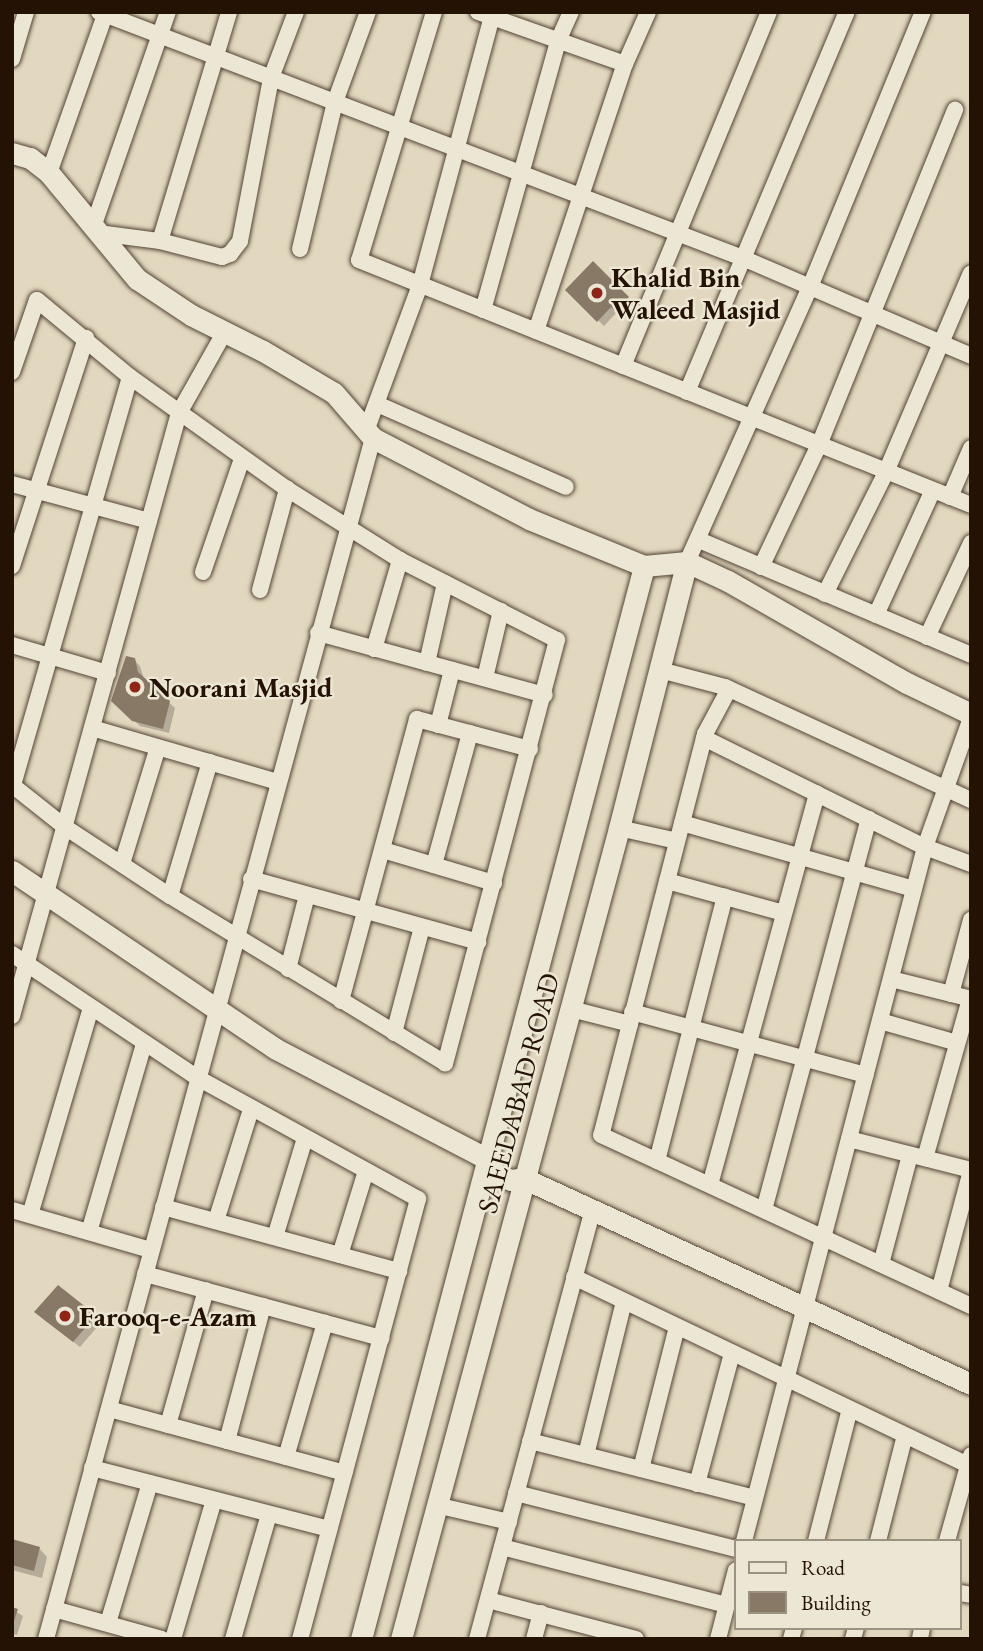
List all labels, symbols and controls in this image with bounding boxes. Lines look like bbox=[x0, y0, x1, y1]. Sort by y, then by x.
place label: Khalid Bin Waleed Masjid bbox=[611, 260, 780, 326]
marker: Khalid Bin Waleed Masjid bbox=[589, 285, 605, 301]
place label: Noorani Masjid bbox=[149, 670, 332, 704]
marker: Noorani Masjid bbox=[127, 679, 143, 695]
street label: SAEEDABAD ROAD bbox=[470, 969, 566, 1217]
place label: Farooq-e-Azam bbox=[79, 1299, 257, 1333]
marker: Farooq-e-Azam bbox=[57, 1308, 73, 1324]
legend bbox=[734, 1539, 962, 1630]
text: Road bbox=[801, 1554, 845, 1581]
text: Building bbox=[801, 1589, 871, 1616]

